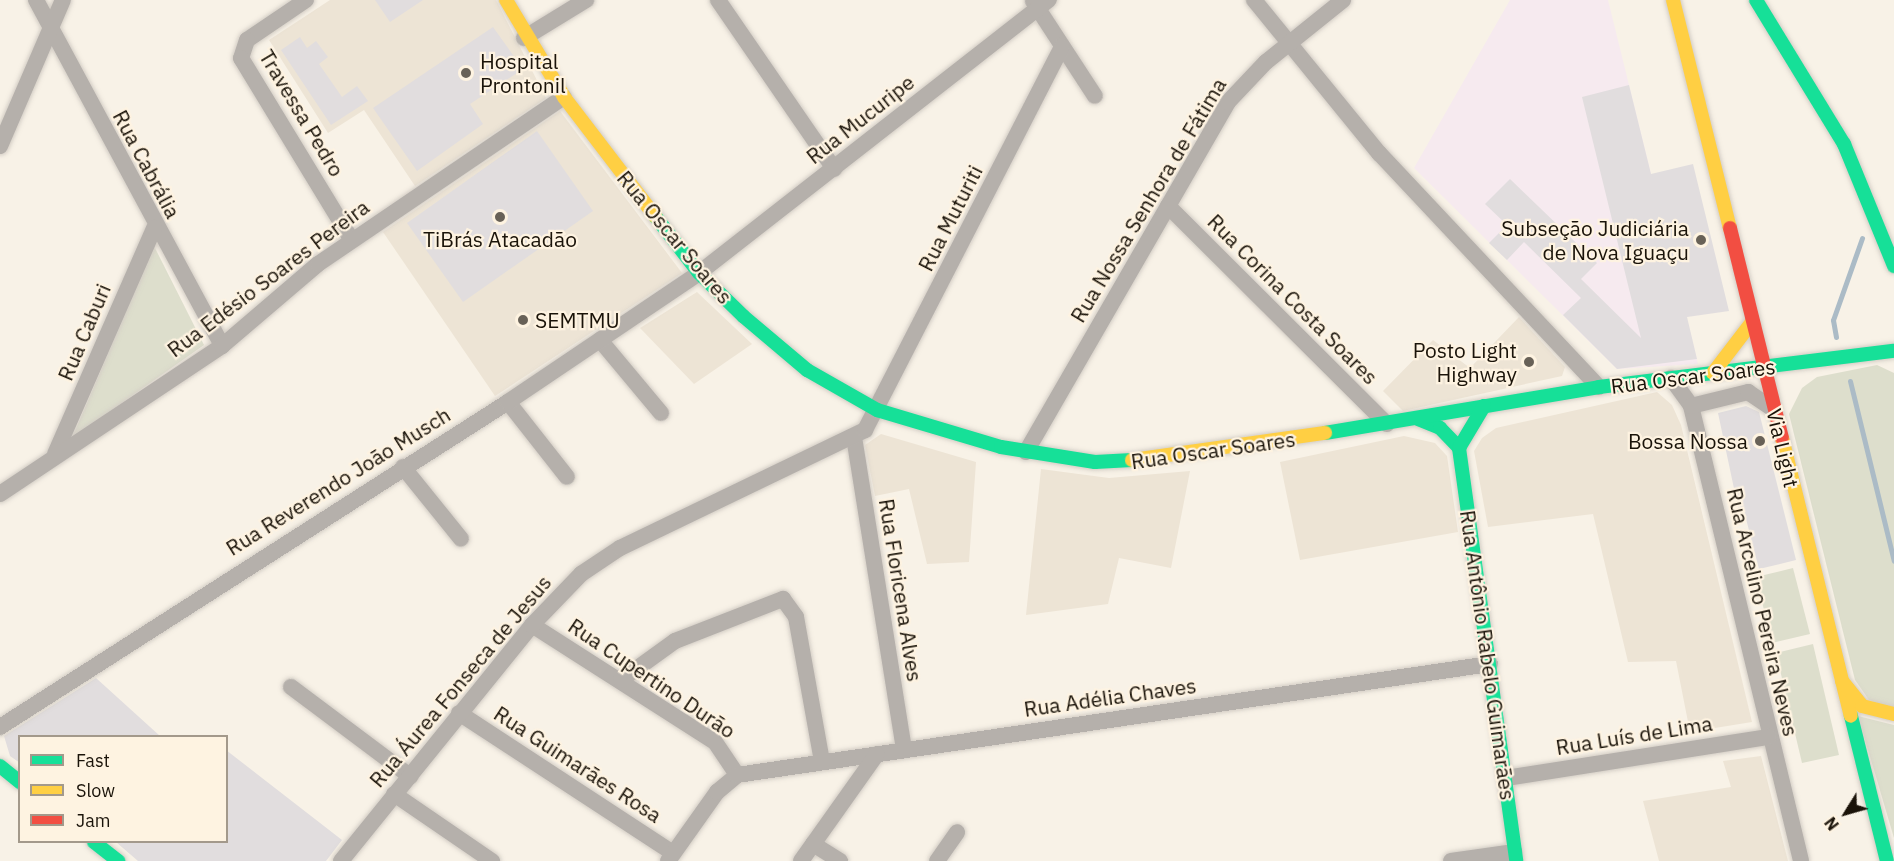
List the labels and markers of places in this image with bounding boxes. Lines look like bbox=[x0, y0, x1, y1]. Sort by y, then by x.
place label: Hospital Prontonil bbox=[480, 48, 566, 98]
marker: Hospital Prontonil bbox=[457, 64, 475, 82]
marker: TiBrás Atacadão bbox=[493, 210, 507, 224]
place label: Subseção Judiciária de Nova Iguaçu bbox=[1501, 215, 1689, 265]
place label: TiBrás Atacadão bbox=[423, 226, 577, 252]
marker: Subseção Judiciária de Nova Iguaçu bbox=[1694, 233, 1708, 247]
place label: SEMTMU bbox=[535, 307, 620, 333]
marker: SEMTMU bbox=[516, 313, 530, 327]
place label: Posto Light Highway bbox=[1413, 337, 1517, 387]
marker: Posto Light Highway bbox=[1522, 355, 1536, 369]
place label: Bossa Nossa bbox=[1628, 428, 1748, 454]
marker: Bossa Nossa bbox=[1753, 434, 1767, 448]

